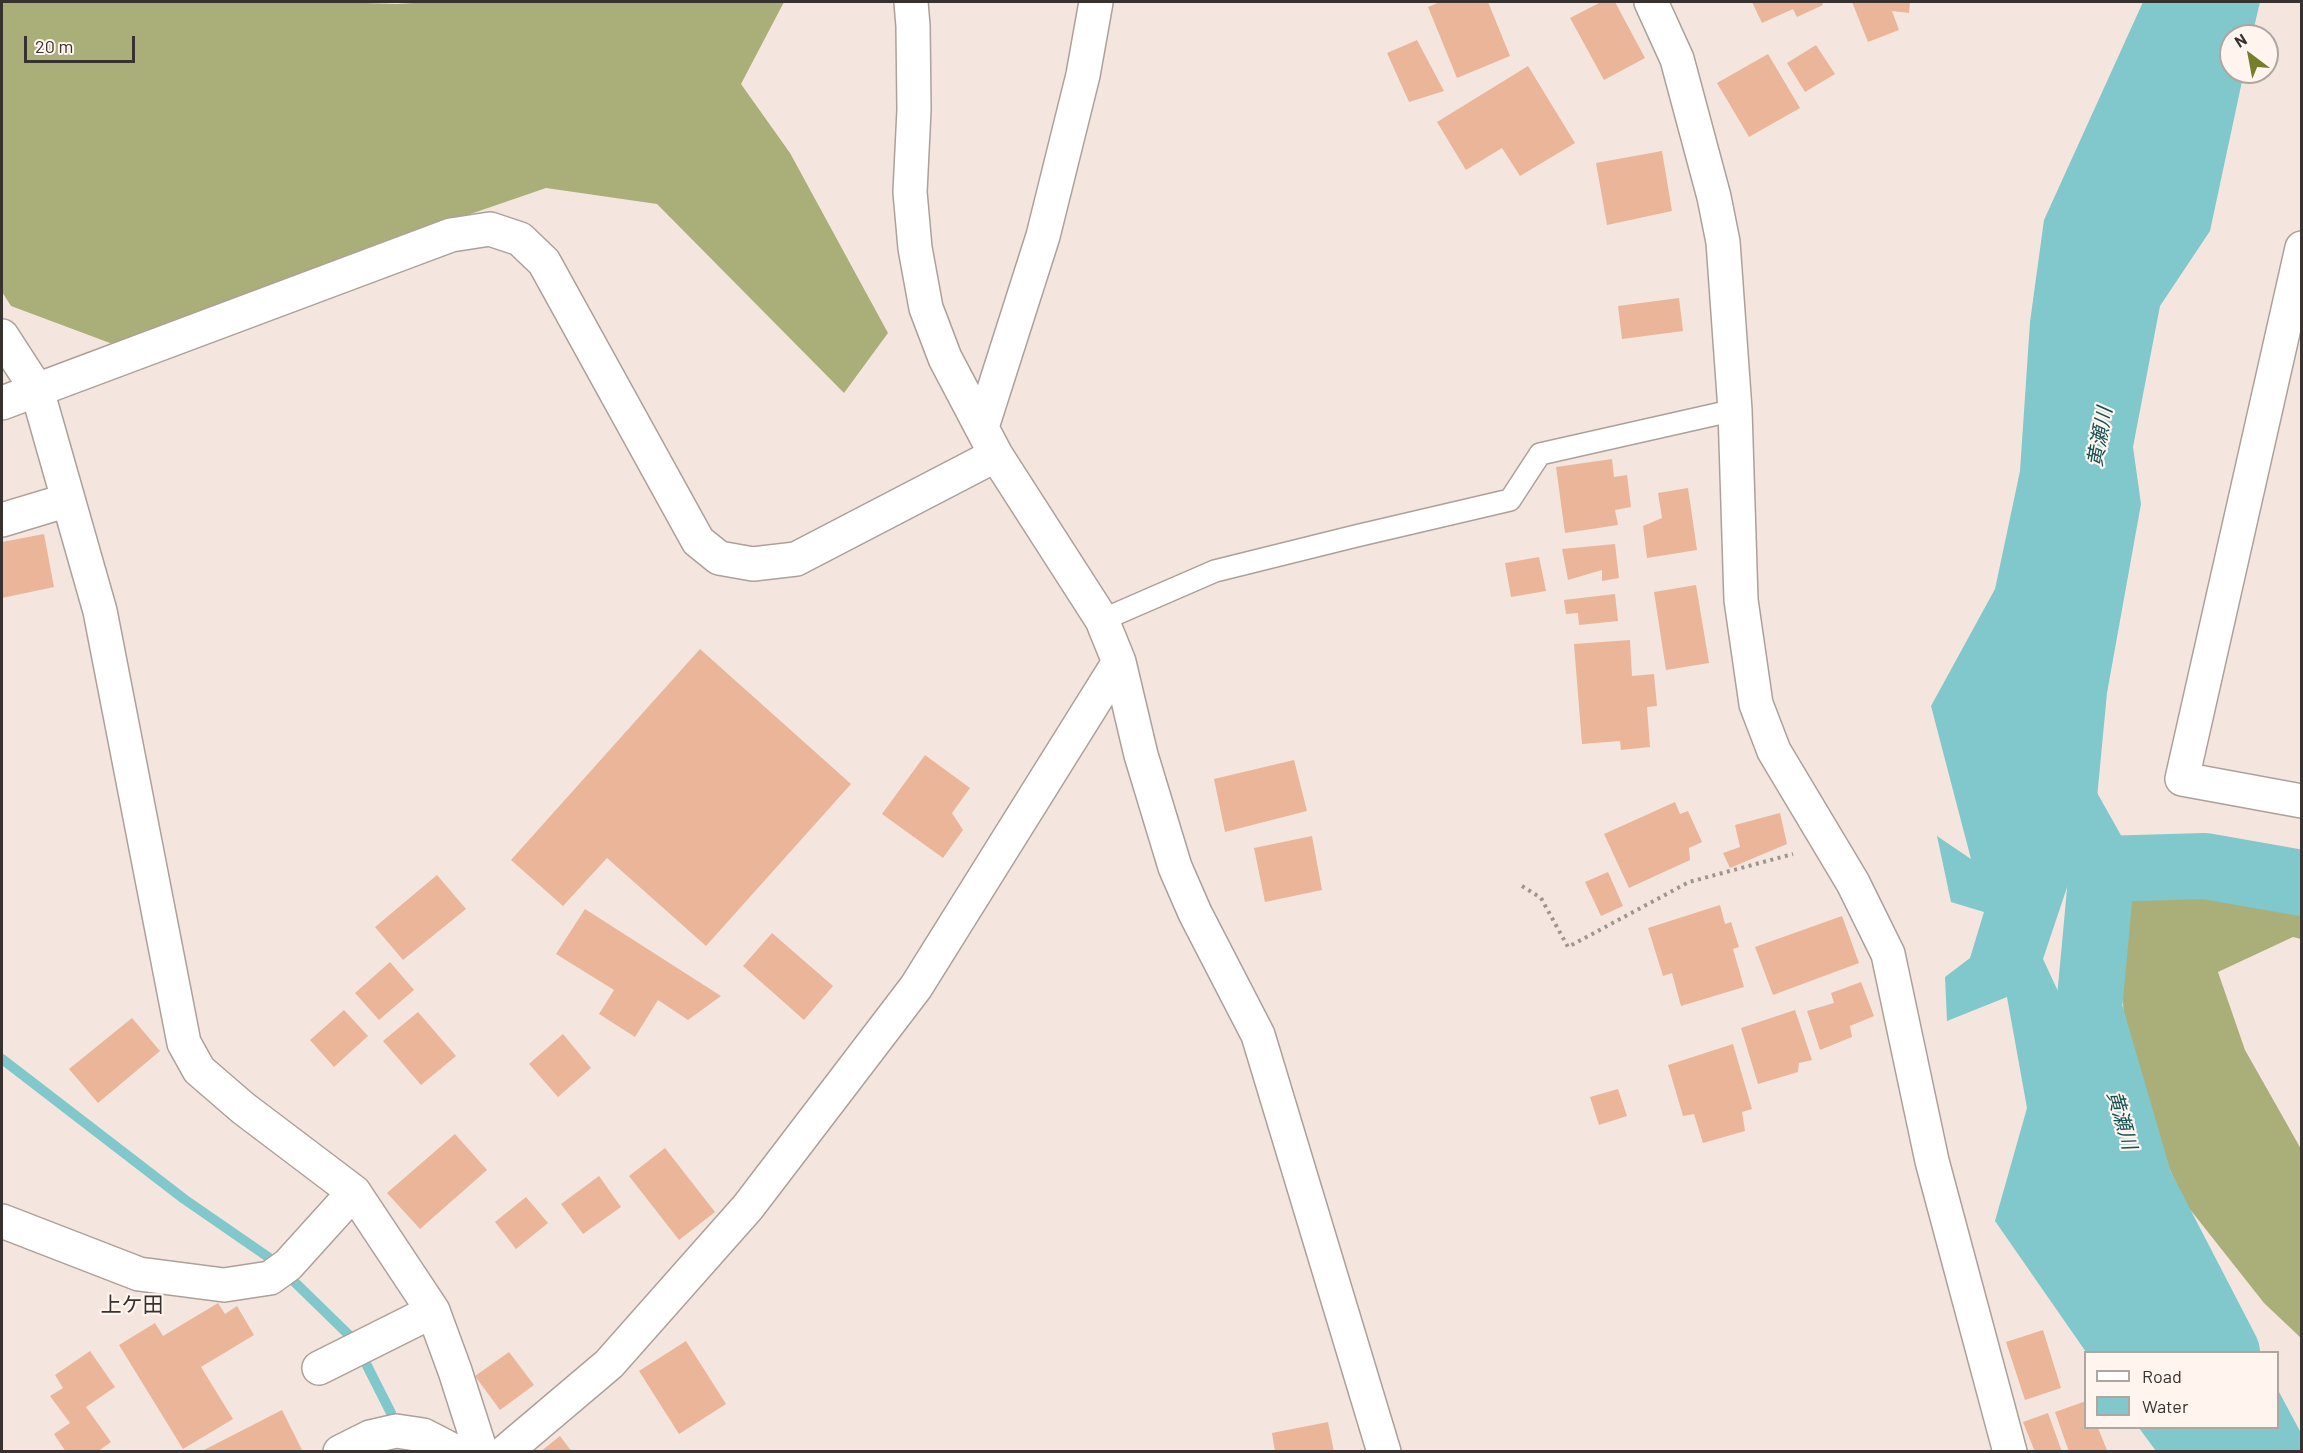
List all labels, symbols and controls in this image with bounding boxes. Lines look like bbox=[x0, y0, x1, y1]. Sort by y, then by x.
scale bar bbox=[27, 24, 138, 62]
north arrow bbox=[2219, 24, 2279, 84]
text: N bbox=[2231, 29, 2250, 51]
text: 20 m bbox=[35, 35, 73, 57]
water label: 黄瀬川 bbox=[2083, 405, 2117, 469]
water label: 黄瀬川 bbox=[2102, 1088, 2142, 1152]
district label: 上ケ田 bbox=[101, 1292, 163, 1318]
legend bbox=[2084, 1351, 2279, 1429]
text: Road bbox=[2142, 1365, 2182, 1387]
text: Water bbox=[2142, 1395, 2189, 1417]

